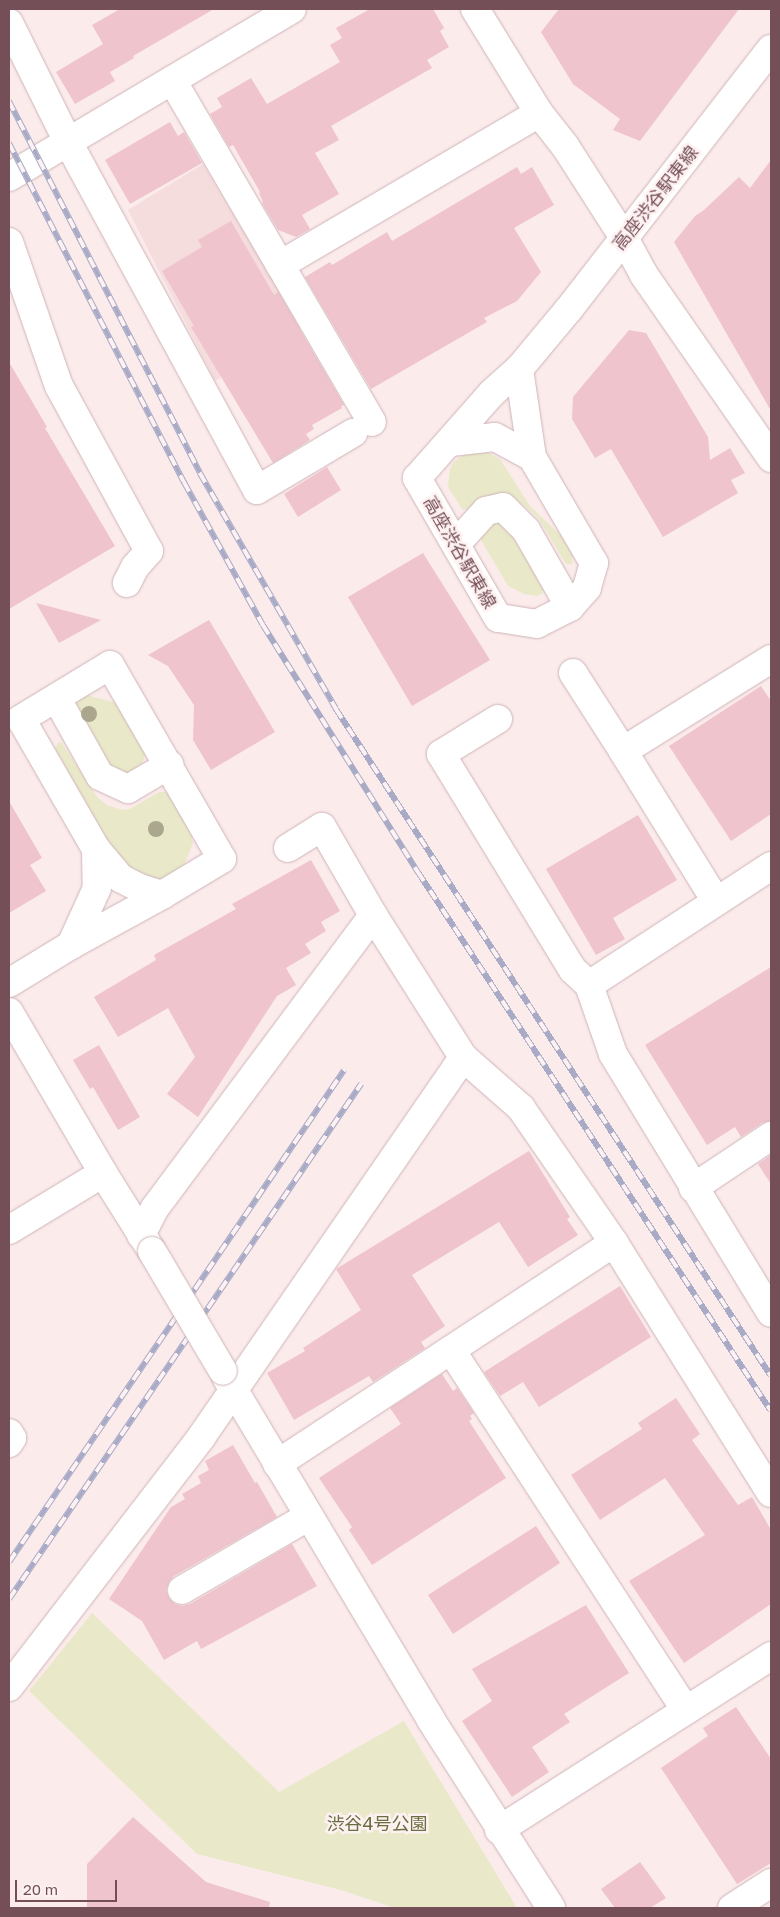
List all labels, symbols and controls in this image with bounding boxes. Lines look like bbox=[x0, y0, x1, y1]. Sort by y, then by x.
street label: 高座渋谷駅東線 bbox=[608, 142, 702, 254]
street label: 高座渋谷駅東線 bbox=[419, 492, 501, 612]
park label: 渋谷4号公園 bbox=[327, 1812, 427, 1834]
scale bar bbox=[18, 1870, 120, 1902]
text: 20 m bbox=[23, 1880, 58, 1898]

